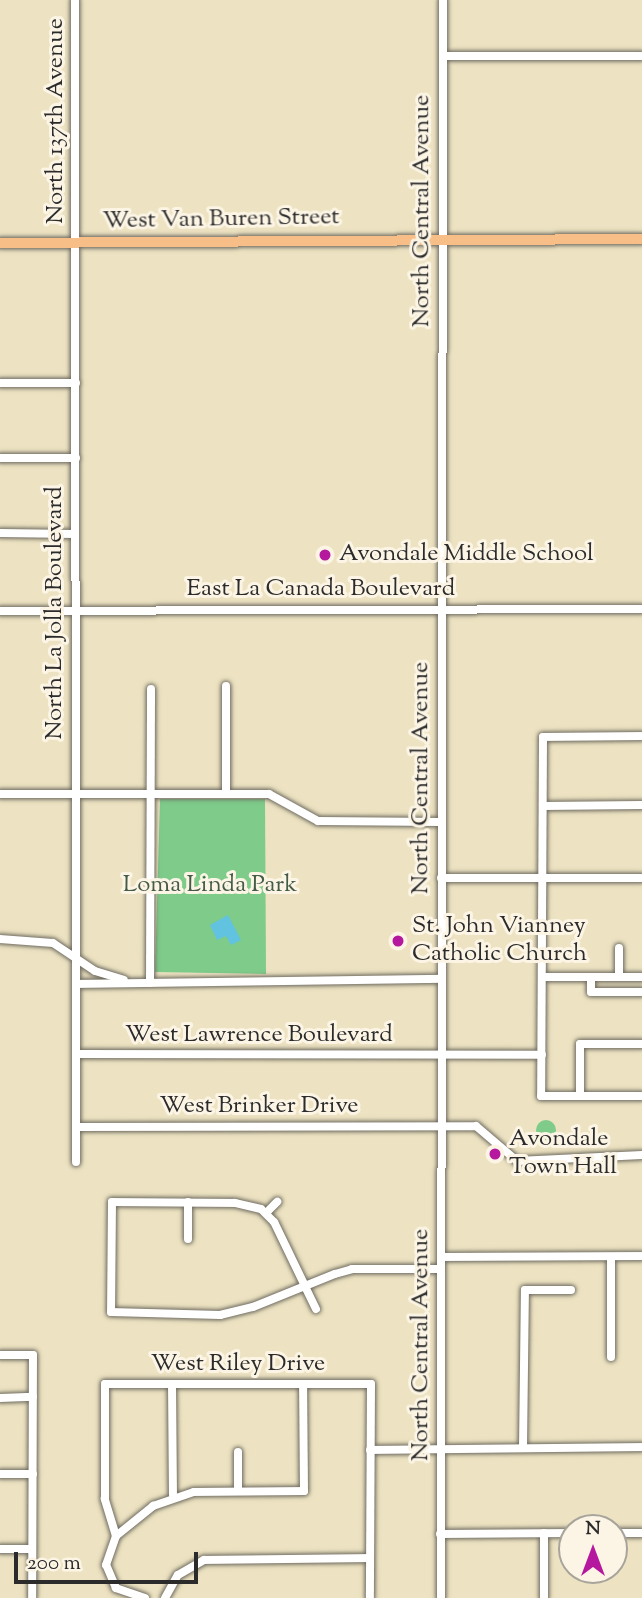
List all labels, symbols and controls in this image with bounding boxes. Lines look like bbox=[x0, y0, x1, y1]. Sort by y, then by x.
street label: North 137th Avenue bbox=[43, 18, 71, 224]
street label: North Central Avenue bbox=[409, 95, 437, 327]
street label: West Van Buren Street bbox=[102, 204, 340, 236]
street label: North La Jolla Boulevard bbox=[42, 486, 70, 740]
place label: Avondale Middle School bbox=[339, 541, 594, 569]
marker: Avondale Middle School bbox=[317, 547, 333, 563]
street label: East La Canada Boulevard bbox=[187, 576, 455, 604]
street label: North Central Avenue bbox=[408, 662, 436, 894]
park label: Loma Linda Park bbox=[123, 872, 297, 900]
place label: St. John Vianney Catholic Church bbox=[412, 913, 587, 969]
marker: St. John Vianney Catholic Church bbox=[390, 933, 406, 949]
street label: West Lawrence Boulevard bbox=[125, 1022, 393, 1050]
street label: West Brinker Drive bbox=[159, 1093, 359, 1121]
place label: Avondale Town Hall bbox=[509, 1126, 617, 1182]
marker: Avondale Town Hall bbox=[487, 1146, 503, 1162]
street label: North Central Avenue bbox=[408, 1229, 436, 1461]
street label: West Riley Drive bbox=[151, 1351, 325, 1379]
north arrow bbox=[558, 1514, 628, 1584]
text: N bbox=[585, 1516, 601, 1543]
scale bar bbox=[18, 1538, 201, 1582]
text: 200 m bbox=[27, 1549, 81, 1579]

